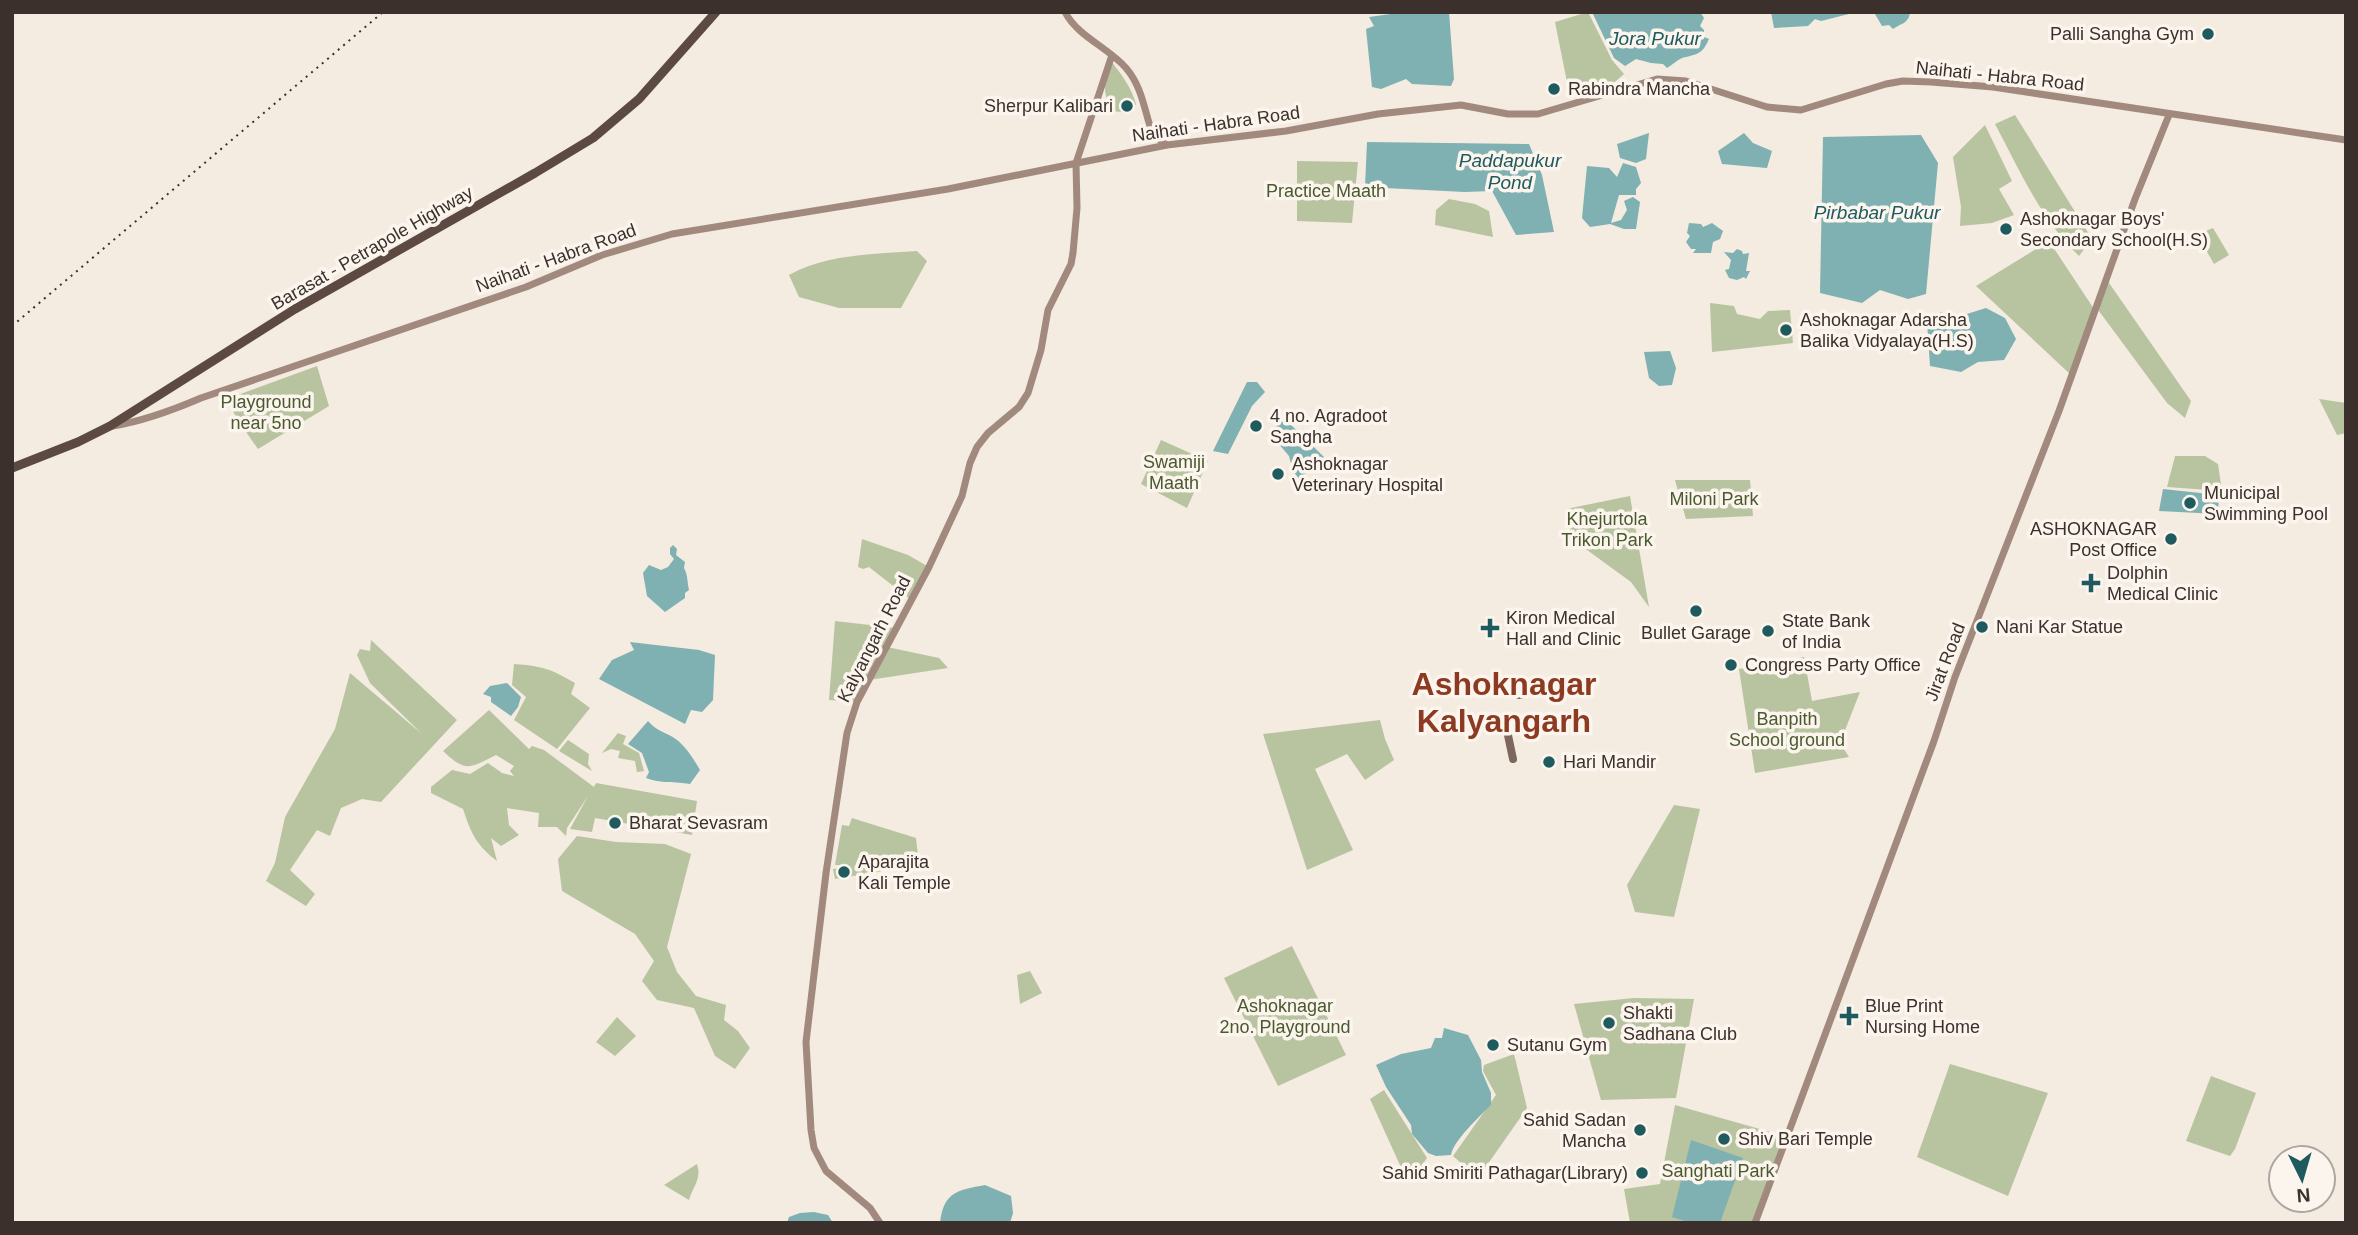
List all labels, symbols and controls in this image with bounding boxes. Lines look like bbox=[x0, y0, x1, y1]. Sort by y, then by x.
place label: Palli Sangha Gym bbox=[2050, 24, 2194, 44]
marker: Palli Sangha Gym bbox=[2200, 26, 2216, 42]
water label: Jora Pukur bbox=[1608, 28, 1702, 49]
street label: Naihati - Habra Road bbox=[1915, 57, 2085, 95]
place label: Rabindra Mancha bbox=[1568, 79, 1711, 99]
marker: Rabindra Mancha bbox=[1546, 81, 1562, 97]
place label: Sherpur Kalibari bbox=[984, 96, 1113, 116]
marker: Sherpur Kalibari bbox=[1119, 98, 1135, 114]
street label: Naihati - Habra Road bbox=[1131, 102, 1301, 146]
water label: Paddapukur Pond bbox=[1459, 150, 1562, 193]
park label: Practice Maath bbox=[1266, 181, 1386, 201]
street label: Barasat - Petrapole Highway bbox=[268, 182, 476, 314]
water label: Pirbabar Pukur bbox=[1814, 202, 1941, 223]
place label: Ashoknagar Boys' Secondary School(H.S) bbox=[2020, 209, 2208, 250]
street label: Naihati - Habra Road bbox=[473, 220, 639, 296]
marker: Ashoknagar Boys' Secondary School(H.S) bbox=[1998, 221, 2014, 237]
place label: Ashoknagar Adarsha Balika Vidyalaya(H.S) bbox=[1800, 310, 1974, 351]
marker: Ashoknagar Adarsha Balika Vidyalaya(H.S) bbox=[1778, 322, 1794, 338]
park label: Playground near 5no bbox=[220, 392, 312, 433]
place label: 4 no. Agradoot Sangha bbox=[1270, 406, 1387, 447]
marker: 4 no. Agradoot Sangha bbox=[1248, 418, 1264, 434]
park label: Swamiji Maath bbox=[1143, 452, 1205, 493]
place label: Ashoknagar Veterinary Hospital bbox=[1292, 454, 1443, 495]
marker: Ashoknagar Veterinary Hospital bbox=[1270, 466, 1286, 482]
place label: Municipal Swimming Pool bbox=[2204, 483, 2328, 524]
park label: Miloni Park bbox=[1669, 489, 1760, 509]
marker: Municipal Swimming Pool bbox=[2182, 495, 2198, 511]
park label: Khejurtola Trikon Park bbox=[1561, 509, 1654, 550]
place label: ASHOKNAGAR Post Office bbox=[2030, 519, 2157, 560]
marker: ASHOKNAGAR Post Office bbox=[2163, 531, 2179, 547]
place label: Dolphin Medical Clinic bbox=[2107, 563, 2218, 604]
street label: Kalyangarh Road bbox=[834, 572, 914, 706]
marker: Dolphin Medical Clinic bbox=[2081, 573, 2101, 593]
marker: Bullet Garage bbox=[1688, 603, 1704, 619]
place label: Kiron Medical Hall and Clinic bbox=[1506, 608, 1621, 649]
place label: State Bank of India bbox=[1782, 611, 1871, 652]
place label: Nani Kar Statue bbox=[1996, 617, 2123, 637]
marker: Kiron Medical Hall and Clinic bbox=[1480, 618, 1500, 638]
marker: Nani Kar Statue bbox=[1974, 619, 1990, 635]
street label: Jirat Road bbox=[1921, 620, 1969, 704]
place label: Bullet Garage bbox=[1641, 623, 1751, 643]
marker: State Bank of India bbox=[1760, 623, 1776, 639]
place label: Congress Party Office bbox=[1745, 655, 1921, 675]
marker: Congress Party Office bbox=[1723, 657, 1739, 673]
district label: Ashoknagar Kalyangarh bbox=[1412, 666, 1596, 739]
park label: Banpith School ground bbox=[1729, 709, 1845, 750]
place label: Hari Mandir bbox=[1563, 752, 1656, 772]
marker: Hari Mandir bbox=[1541, 754, 1557, 770]
place label: Bharat Sevasram bbox=[629, 813, 768, 833]
marker: Bharat Sevasram bbox=[607, 815, 623, 831]
place label: Aparajita Kali Temple bbox=[858, 852, 951, 893]
marker: Aparajita Kali Temple bbox=[836, 864, 852, 880]
park label: Ashoknagar 2no. Playground bbox=[1219, 996, 1351, 1037]
place label: Blue Print Nursing Home bbox=[1865, 996, 1980, 1037]
place label: Shakti Sadhana Club bbox=[1623, 1003, 1737, 1044]
marker: Blue Print Nursing Home bbox=[1839, 1006, 1859, 1026]
marker: Shakti Sadhana Club bbox=[1601, 1015, 1617, 1031]
place label: Sutanu Gym bbox=[1507, 1035, 1607, 1055]
marker: Sutanu Gym bbox=[1485, 1037, 1501, 1053]
place label: Sahid Sadan Mancha bbox=[1523, 1110, 1627, 1151]
marker: Sahid Sadan Mancha bbox=[1632, 1122, 1648, 1138]
place label: Shiv Bari Temple bbox=[1738, 1129, 1873, 1149]
marker: Shiv Bari Temple bbox=[1716, 1131, 1732, 1147]
north arrow bbox=[2267, 1144, 2337, 1214]
park label: Sanghati Park bbox=[1661, 1161, 1776, 1181]
place label: Sahid Smiriti Pathagar(Library) bbox=[1382, 1163, 1628, 1183]
marker: Sahid Smiriti Pathagar(Library) bbox=[1634, 1165, 1650, 1181]
text: N bbox=[2296, 1184, 2311, 1206]

